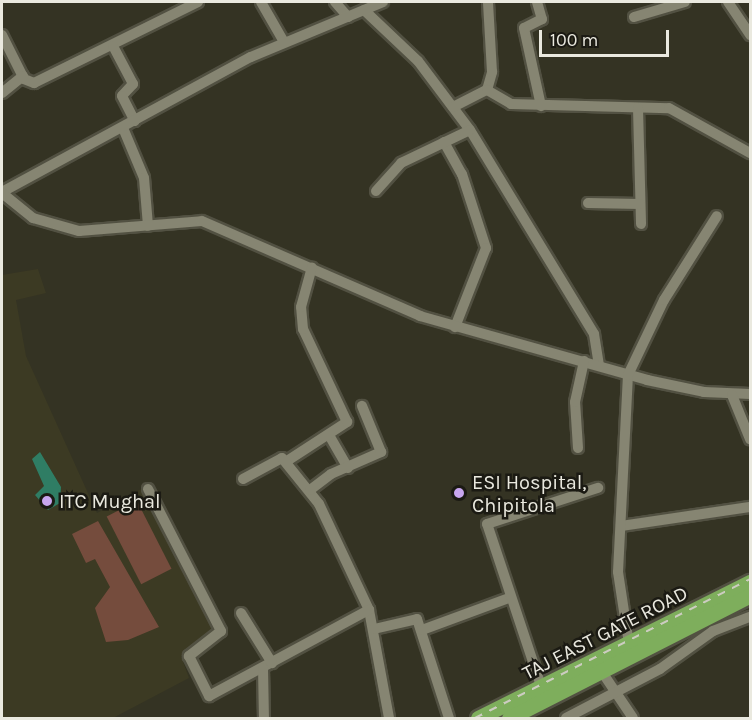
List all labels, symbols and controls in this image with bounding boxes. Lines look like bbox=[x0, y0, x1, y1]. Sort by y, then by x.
scale bar bbox=[542, 18, 672, 56]
text: 100 m bbox=[550, 29, 598, 51]
place label: ESI Hospital, Chipitola bbox=[472, 470, 586, 517]
marker: ESI Hospital, Chipitola bbox=[450, 484, 468, 502]
place label: ITC Mughal bbox=[59, 489, 161, 513]
marker: ITC Mughal bbox=[40, 494, 54, 508]
street label: TAJ EAST GATE ROAD bbox=[518, 581, 692, 685]

